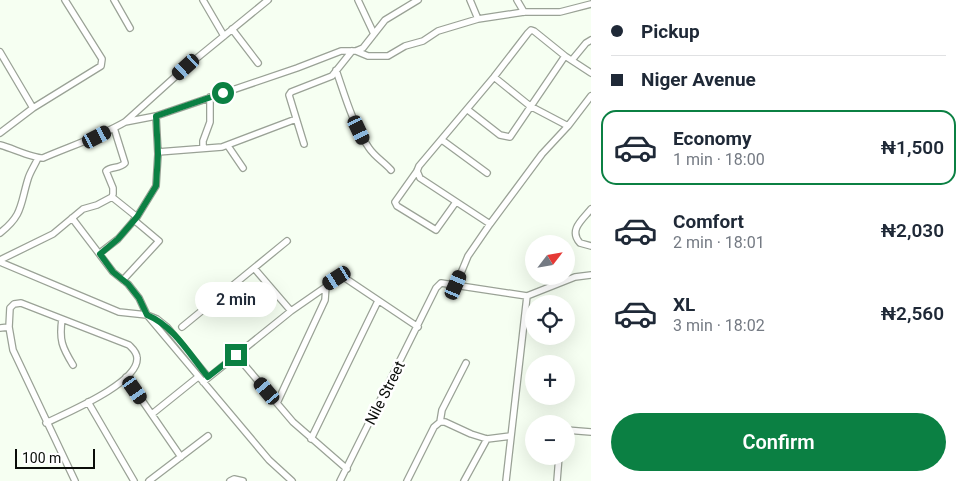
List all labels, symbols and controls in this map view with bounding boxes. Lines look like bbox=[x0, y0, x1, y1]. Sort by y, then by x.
text: Pickup bbox=[641, 20, 700, 43]
car bbox=[169, 51, 202, 83]
text: Niger Avenue bbox=[641, 68, 756, 91]
route start bbox=[212, 82, 234, 104]
car bbox=[345, 113, 372, 147]
car bbox=[80, 124, 113, 150]
icon: car bbox=[613, 125, 658, 170]
text: Economy bbox=[673, 127, 752, 150]
text: ₦1,500 bbox=[881, 136, 944, 159]
text: 1 min · 18:00 bbox=[673, 150, 765, 169]
icon: car bbox=[613, 208, 658, 253]
text: Comfort bbox=[673, 210, 744, 233]
text: ₦2,030 bbox=[881, 219, 944, 242]
text: 2 min · 18:01 bbox=[673, 233, 765, 252]
north arrow bbox=[525, 235, 575, 285]
map controls bbox=[525, 235, 575, 465]
car bbox=[320, 264, 353, 292]
car bbox=[443, 268, 468, 302]
callout: 2 min bbox=[195, 282, 277, 318]
text: 2 min bbox=[216, 290, 256, 309]
icon: car bbox=[613, 291, 658, 336]
text: XL bbox=[673, 293, 695, 316]
button: locate bbox=[525, 295, 575, 345]
text: ₦2,560 bbox=[881, 302, 944, 325]
text: 3 min · 18:02 bbox=[673, 316, 765, 335]
route end bbox=[225, 344, 247, 366]
button: + bbox=[525, 355, 575, 405]
street label: Nile Street bbox=[361, 358, 409, 428]
car bbox=[120, 373, 149, 407]
car bbox=[251, 375, 282, 407]
button: Confirm bbox=[611, 413, 946, 471]
button: − bbox=[525, 415, 575, 465]
scale bar bbox=[15, 446, 95, 469]
text: 100 m bbox=[22, 450, 61, 466]

